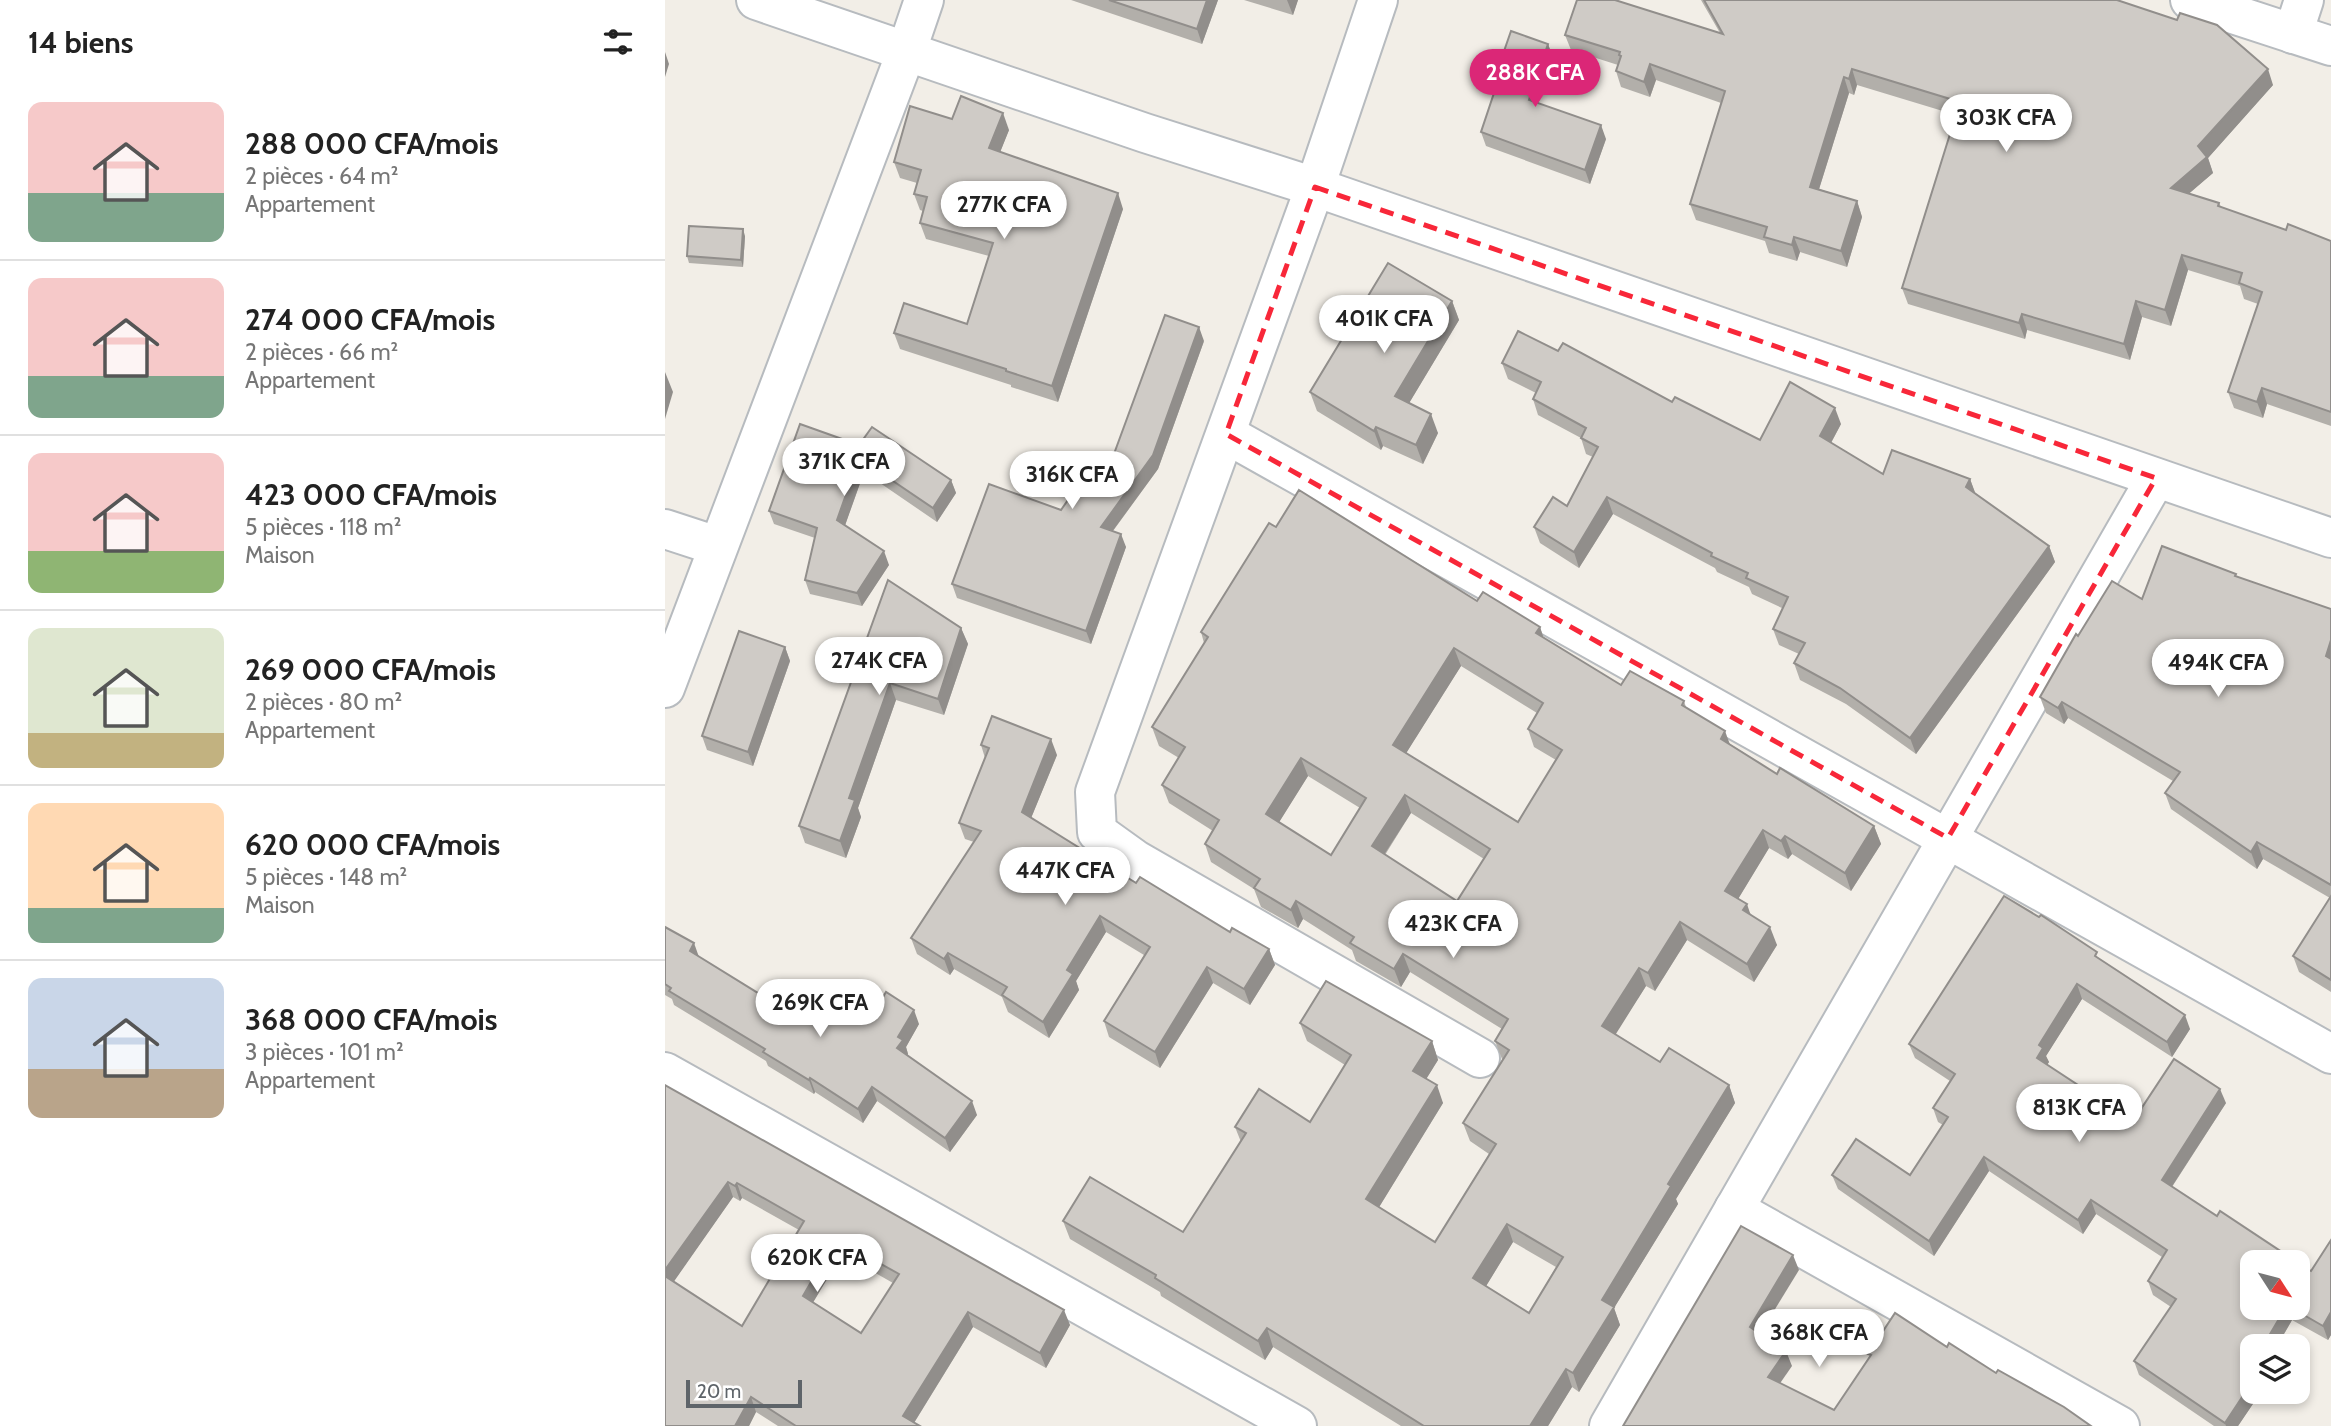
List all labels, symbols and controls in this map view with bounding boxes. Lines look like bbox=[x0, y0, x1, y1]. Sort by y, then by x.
icon: filters bbox=[599, 23, 637, 61]
text: 14 biens bbox=[28, 24, 133, 61]
pin: 288K CFA bbox=[1463, 50, 1607, 109]
text: 288K CFA bbox=[1486, 58, 1584, 86]
pin: 303K CFA bbox=[1934, 94, 2078, 154]
text: 303K CFA bbox=[1956, 103, 2056, 131]
text: 288 000 CFA/mois bbox=[245, 125, 498, 162]
icon: home bbox=[84, 130, 168, 214]
text: 2 pièces · 64 m² bbox=[245, 162, 398, 190]
pin: 277K CFA bbox=[932, 182, 1076, 241]
text: Appartement bbox=[245, 190, 375, 218]
text: 277K CFA bbox=[957, 190, 1051, 218]
pin: 401K CFA bbox=[1312, 296, 1456, 355]
text: 274 000 CFA/mois bbox=[245, 301, 495, 338]
text: 401K CFA bbox=[1335, 304, 1433, 332]
icon: home bbox=[84, 306, 168, 390]
text: 2 pièces · 66 m² bbox=[245, 338, 398, 366]
text: Appartement bbox=[245, 366, 375, 394]
pin: 371K CFA bbox=[772, 438, 916, 498]
text: 371K CFA bbox=[798, 447, 890, 475]
pin: 316K CFA bbox=[1000, 452, 1144, 511]
text: 316K CFA bbox=[1026, 460, 1118, 488]
text: 423 000 CFA/mois bbox=[245, 476, 497, 513]
icon: home bbox=[84, 481, 168, 565]
text: 5 pièces · 118 m² bbox=[245, 513, 401, 541]
text: Maison bbox=[245, 541, 314, 569]
pin: 274K CFA bbox=[807, 638, 951, 697]
pin: 494K CFA bbox=[2146, 640, 2290, 699]
text: 274K CFA bbox=[831, 646, 927, 674]
text: 494K CFA bbox=[2168, 648, 2268, 676]
text: 269 000 CFA/mois bbox=[245, 651, 496, 688]
icon: home bbox=[84, 656, 168, 740]
text: 2 pièces · 80 m² bbox=[245, 688, 402, 716]
text: Appartement bbox=[245, 716, 375, 744]
text: 620 000 CFA/mois bbox=[245, 826, 500, 863]
icon: home bbox=[84, 831, 168, 915]
pin: 447K CFA bbox=[993, 848, 1137, 907]
text: 447K CFA bbox=[1015, 856, 1115, 884]
text: 5 pièces · 148 m² bbox=[245, 863, 407, 891]
text: Maison bbox=[245, 891, 314, 919]
pin: 423K CFA bbox=[1381, 900, 1525, 960]
text: 423K CFA bbox=[1404, 909, 1502, 937]
pin: 269K CFA bbox=[748, 979, 892, 1039]
text: 269K CFA bbox=[772, 988, 868, 1016]
text: 368 000 CFA/mois bbox=[245, 1001, 497, 1038]
icon: home bbox=[84, 1006, 168, 1090]
text: 3 pièces · 101 m² bbox=[245, 1038, 404, 1066]
text: Appartement bbox=[245, 1066, 375, 1094]
pin: 813K CFA bbox=[2007, 1084, 2151, 1144]
text: 813K CFA bbox=[2032, 1093, 2126, 1121]
pin: 620K CFA bbox=[745, 1234, 889, 1294]
text: 620K CFA bbox=[767, 1243, 867, 1271]
north arrow bbox=[2240, 1250, 2310, 1320]
map controls bbox=[2240, 1250, 2310, 1404]
pin: 368K CFA bbox=[1747, 1310, 1891, 1369]
text: 368K CFA bbox=[1770, 1318, 1868, 1346]
button: layers bbox=[2240, 1334, 2310, 1404]
scale bar bbox=[686, 1377, 801, 1409]
text: 20 m bbox=[697, 1380, 741, 1403]

